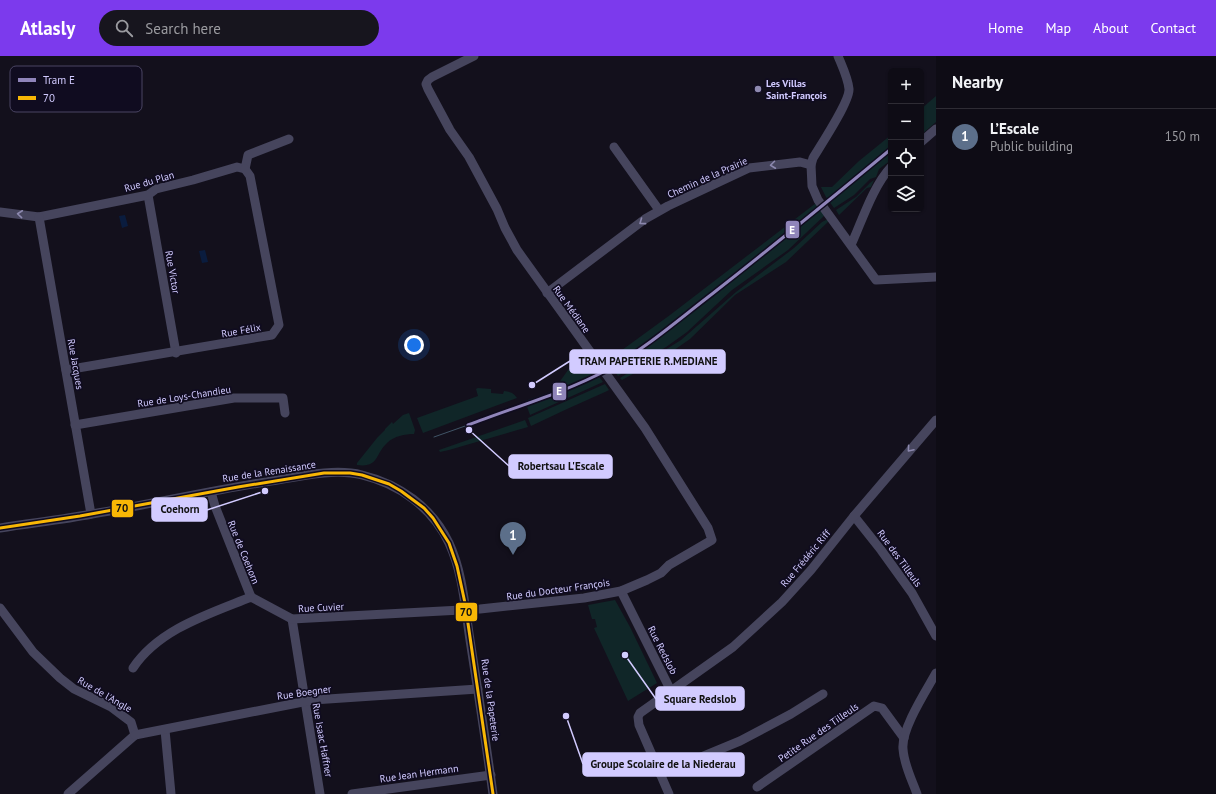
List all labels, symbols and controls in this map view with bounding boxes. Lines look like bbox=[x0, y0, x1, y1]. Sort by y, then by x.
search box bbox=[99, 10, 379, 46]
text: Atlasly bbox=[20, 16, 75, 40]
icon: search bbox=[113, 17, 135, 39]
text: Search here bbox=[145, 19, 221, 38]
text: Home bbox=[988, 19, 1023, 37]
text: Map bbox=[1045, 19, 1071, 37]
text: About bbox=[1093, 19, 1129, 37]
text: Contact bbox=[1151, 19, 1196, 37]
legend bbox=[10, 66, 142, 112]
map controls bbox=[888, 68, 924, 212]
button: + bbox=[888, 68, 924, 104]
text: Nearby bbox=[952, 71, 1003, 93]
text: Tram E bbox=[43, 73, 75, 87]
place label: Les Villas Saint-François bbox=[766, 77, 827, 102]
marker: Les Villas Saint-François bbox=[753, 84, 763, 94]
text: 70 bbox=[43, 91, 55, 105]
button: − bbox=[888, 104, 924, 140]
text: L’Escale bbox=[990, 119, 1039, 138]
text: 1 bbox=[961, 128, 969, 145]
text: 150 m bbox=[1165, 128, 1200, 145]
text: Public building bbox=[990, 138, 1073, 155]
button: locate bbox=[888, 140, 924, 176]
street label: Chemin de la Prairie bbox=[665, 154, 749, 201]
one-way arrow bbox=[769, 160, 776, 169]
street label: Rue du Plan bbox=[123, 168, 176, 195]
button: layers bbox=[888, 176, 924, 212]
one-way arrow bbox=[17, 210, 23, 219]
one-way arrow bbox=[639, 217, 646, 224]
line badge: E bbox=[785, 220, 800, 239]
text: E bbox=[789, 223, 795, 237]
street label: Rue Victor bbox=[162, 249, 183, 295]
street label: Rue Médiane bbox=[550, 283, 593, 336]
street label: Rue Félix bbox=[220, 321, 262, 340]
your location bbox=[404, 335, 424, 355]
street label: Rue Jacques bbox=[65, 338, 86, 390]
callout: TRAM PAPETERIE R.MEDIANE bbox=[570, 350, 725, 373]
text: TRAM PAPETERIE R.MEDIANE bbox=[579, 354, 718, 368]
line badge: E bbox=[552, 382, 567, 401]
street label: Rue de Loys-Chandieu bbox=[136, 383, 232, 410]
text: E bbox=[556, 384, 562, 398]
one-way arrow bbox=[908, 444, 915, 452]
callout: Robertsau L'Escale bbox=[509, 455, 612, 478]
street label: Rue de la Renaissance bbox=[221, 458, 317, 485]
text: Robertsau L'Escale bbox=[518, 459, 605, 473]
callout: Coehorn bbox=[152, 498, 207, 521]
line badge: 70 bbox=[111, 499, 134, 518]
text: 70 bbox=[116, 501, 128, 515]
text: Coehorn bbox=[160, 502, 200, 516]
street label: Rue de Coehorn bbox=[225, 518, 262, 586]
pin: 1 bbox=[500, 522, 526, 555]
street label: Rue Frédéric Riff bbox=[778, 526, 834, 590]
street label: Rue des Tilleuls bbox=[874, 527, 925, 590]
street label: Rue du Docteur François bbox=[506, 576, 611, 603]
street label: Rue Cuvier bbox=[298, 600, 345, 615]
line badge: 70 bbox=[455, 602, 478, 622]
text: 70 bbox=[460, 605, 472, 619]
street label: Rue Redslob bbox=[645, 624, 680, 677]
street label: Rue de la Papeterie bbox=[478, 658, 503, 742]
street label: Rue de l'Angle bbox=[75, 674, 134, 715]
street label: Rue Boegner bbox=[276, 682, 333, 703]
callout: Square Redslob bbox=[656, 687, 744, 710]
text: Square Redslob bbox=[664, 692, 736, 706]
street label: Petite Rue des Tilleuls bbox=[776, 700, 861, 765]
street label: Rue Isaac Haffner bbox=[310, 702, 336, 779]
callout: Groupe Scolaire de la Niederau bbox=[583, 753, 744, 776]
text: Groupe Scolaire de la Niederau bbox=[590, 757, 736, 771]
street label: Rue Jean Hermann bbox=[379, 762, 459, 785]

